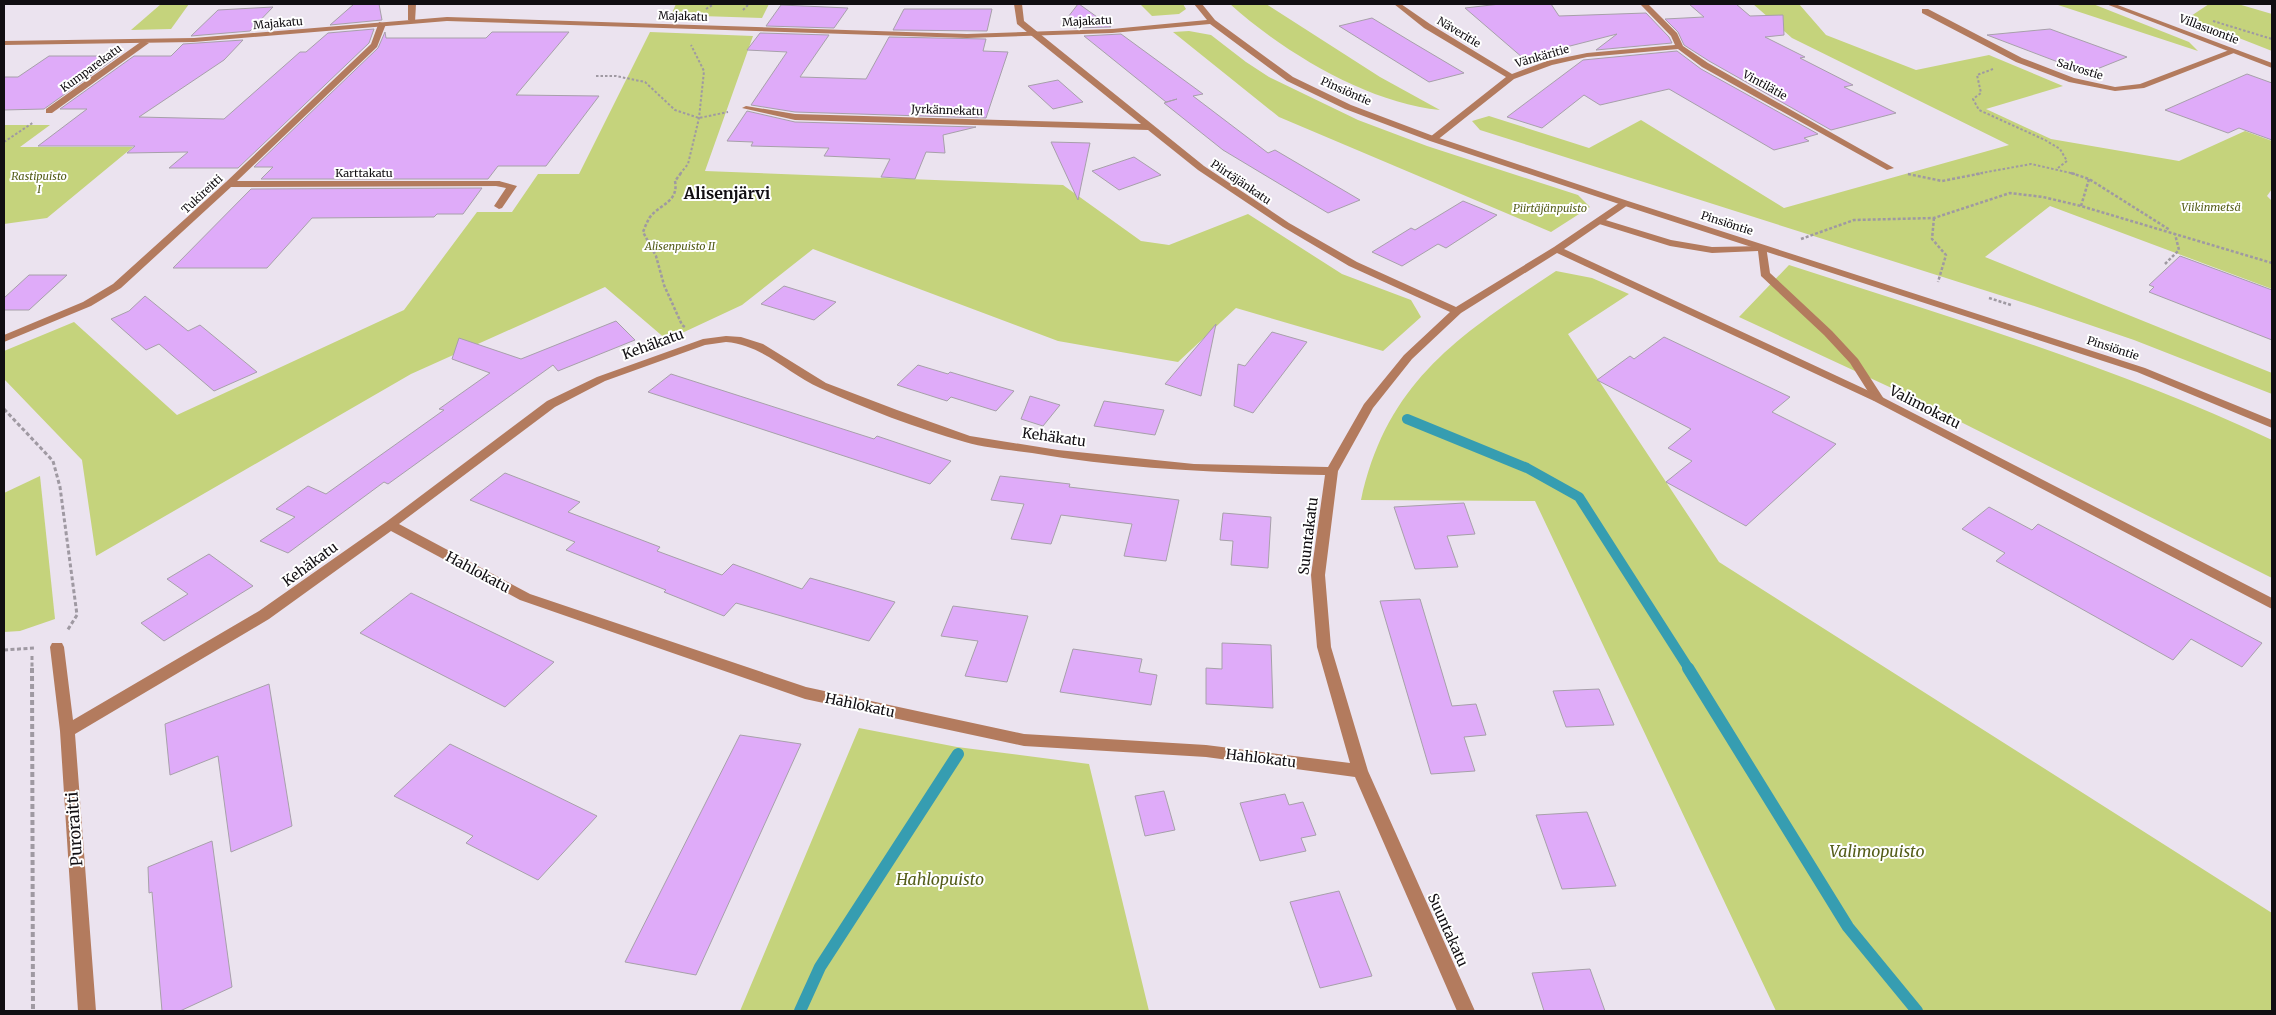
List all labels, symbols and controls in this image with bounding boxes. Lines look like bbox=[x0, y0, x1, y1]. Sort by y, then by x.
street label: Majakatu bbox=[658, 8, 708, 24]
street label: Villasuontie bbox=[2176, 11, 2241, 47]
street label: Majakatu bbox=[1062, 13, 1112, 29]
street label: Majakatu bbox=[253, 14, 304, 32]
street label: Näveritie bbox=[1435, 14, 1483, 51]
street label: Kumparekatu bbox=[58, 41, 124, 95]
street label: Vänkäritie bbox=[1513, 42, 1571, 71]
street label: Salvostie bbox=[2055, 55, 2105, 83]
street label: Vintilätie bbox=[1739, 67, 1790, 103]
street label: Pinsiöntie bbox=[1319, 74, 1374, 108]
street label: Jyrkännekatu bbox=[910, 102, 983, 118]
street label: Piirtäjänkatu bbox=[1208, 157, 1274, 207]
street label: Karttakatu bbox=[335, 166, 393, 180]
park label: Rastipuisto I bbox=[11, 169, 67, 196]
street label: Tukireitti bbox=[179, 171, 226, 217]
district label: Alisenjärvi bbox=[683, 183, 771, 203]
park label: Viikinmetsä bbox=[2181, 200, 2241, 214]
park label: Piirtäjänpuisto bbox=[1513, 201, 1587, 215]
street label: Pinsiöntie bbox=[1699, 208, 1755, 238]
park label: Alisenpuisto II bbox=[644, 239, 716, 253]
street label: Kehäkatu bbox=[620, 324, 686, 363]
street label: Pinsiöntie bbox=[2085, 333, 2141, 363]
street label: Valimokatu bbox=[1886, 381, 1964, 433]
street label: Kehäkatu bbox=[1021, 424, 1087, 450]
street label: Suuntakatu bbox=[1294, 496, 1322, 576]
street label: Kehäkatu bbox=[279, 538, 341, 590]
street label: Hahlokatu bbox=[443, 547, 514, 597]
street label: Hahlokatu bbox=[824, 689, 897, 721]
street label: Hahlokatu bbox=[1225, 745, 1297, 771]
street label: Puroraitti bbox=[61, 791, 87, 867]
park label: Valimopuisto bbox=[1830, 841, 1925, 861]
park label: Hahlopuisto bbox=[895, 869, 984, 889]
street label: Suuntakatu bbox=[1424, 891, 1472, 970]

